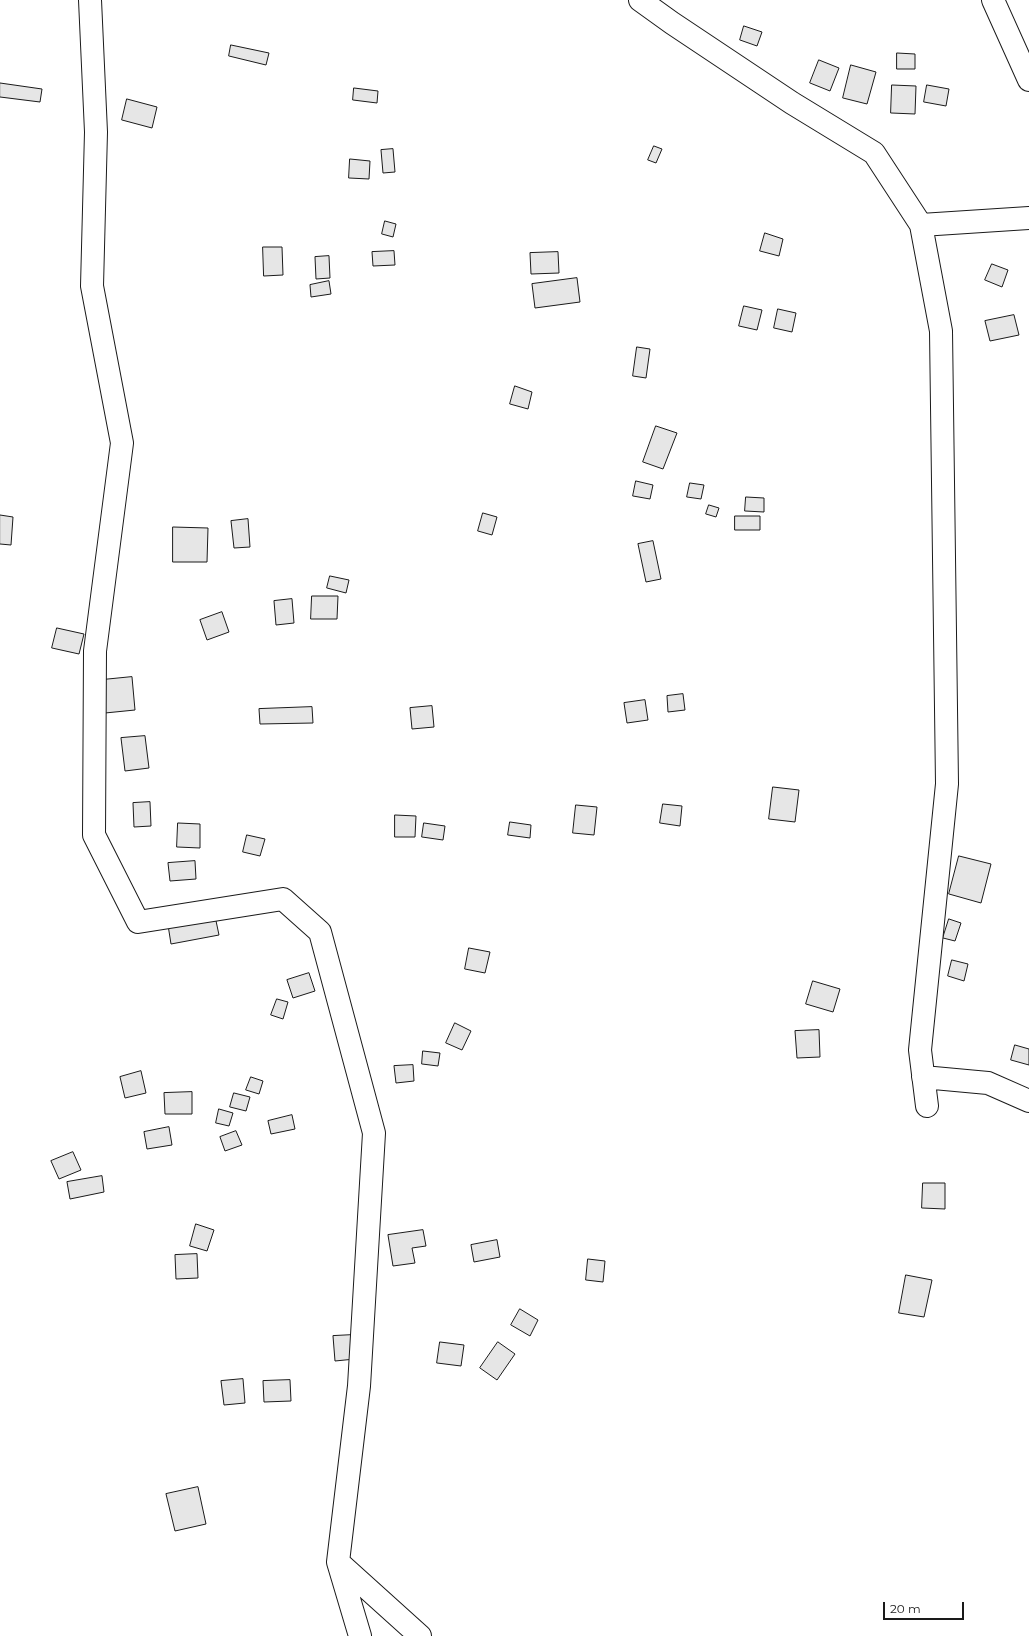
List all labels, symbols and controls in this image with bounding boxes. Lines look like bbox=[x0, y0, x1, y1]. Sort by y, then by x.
scale bar bbox=[885, 1594, 966, 1620]
text: 20 m bbox=[890, 1601, 921, 1616]

